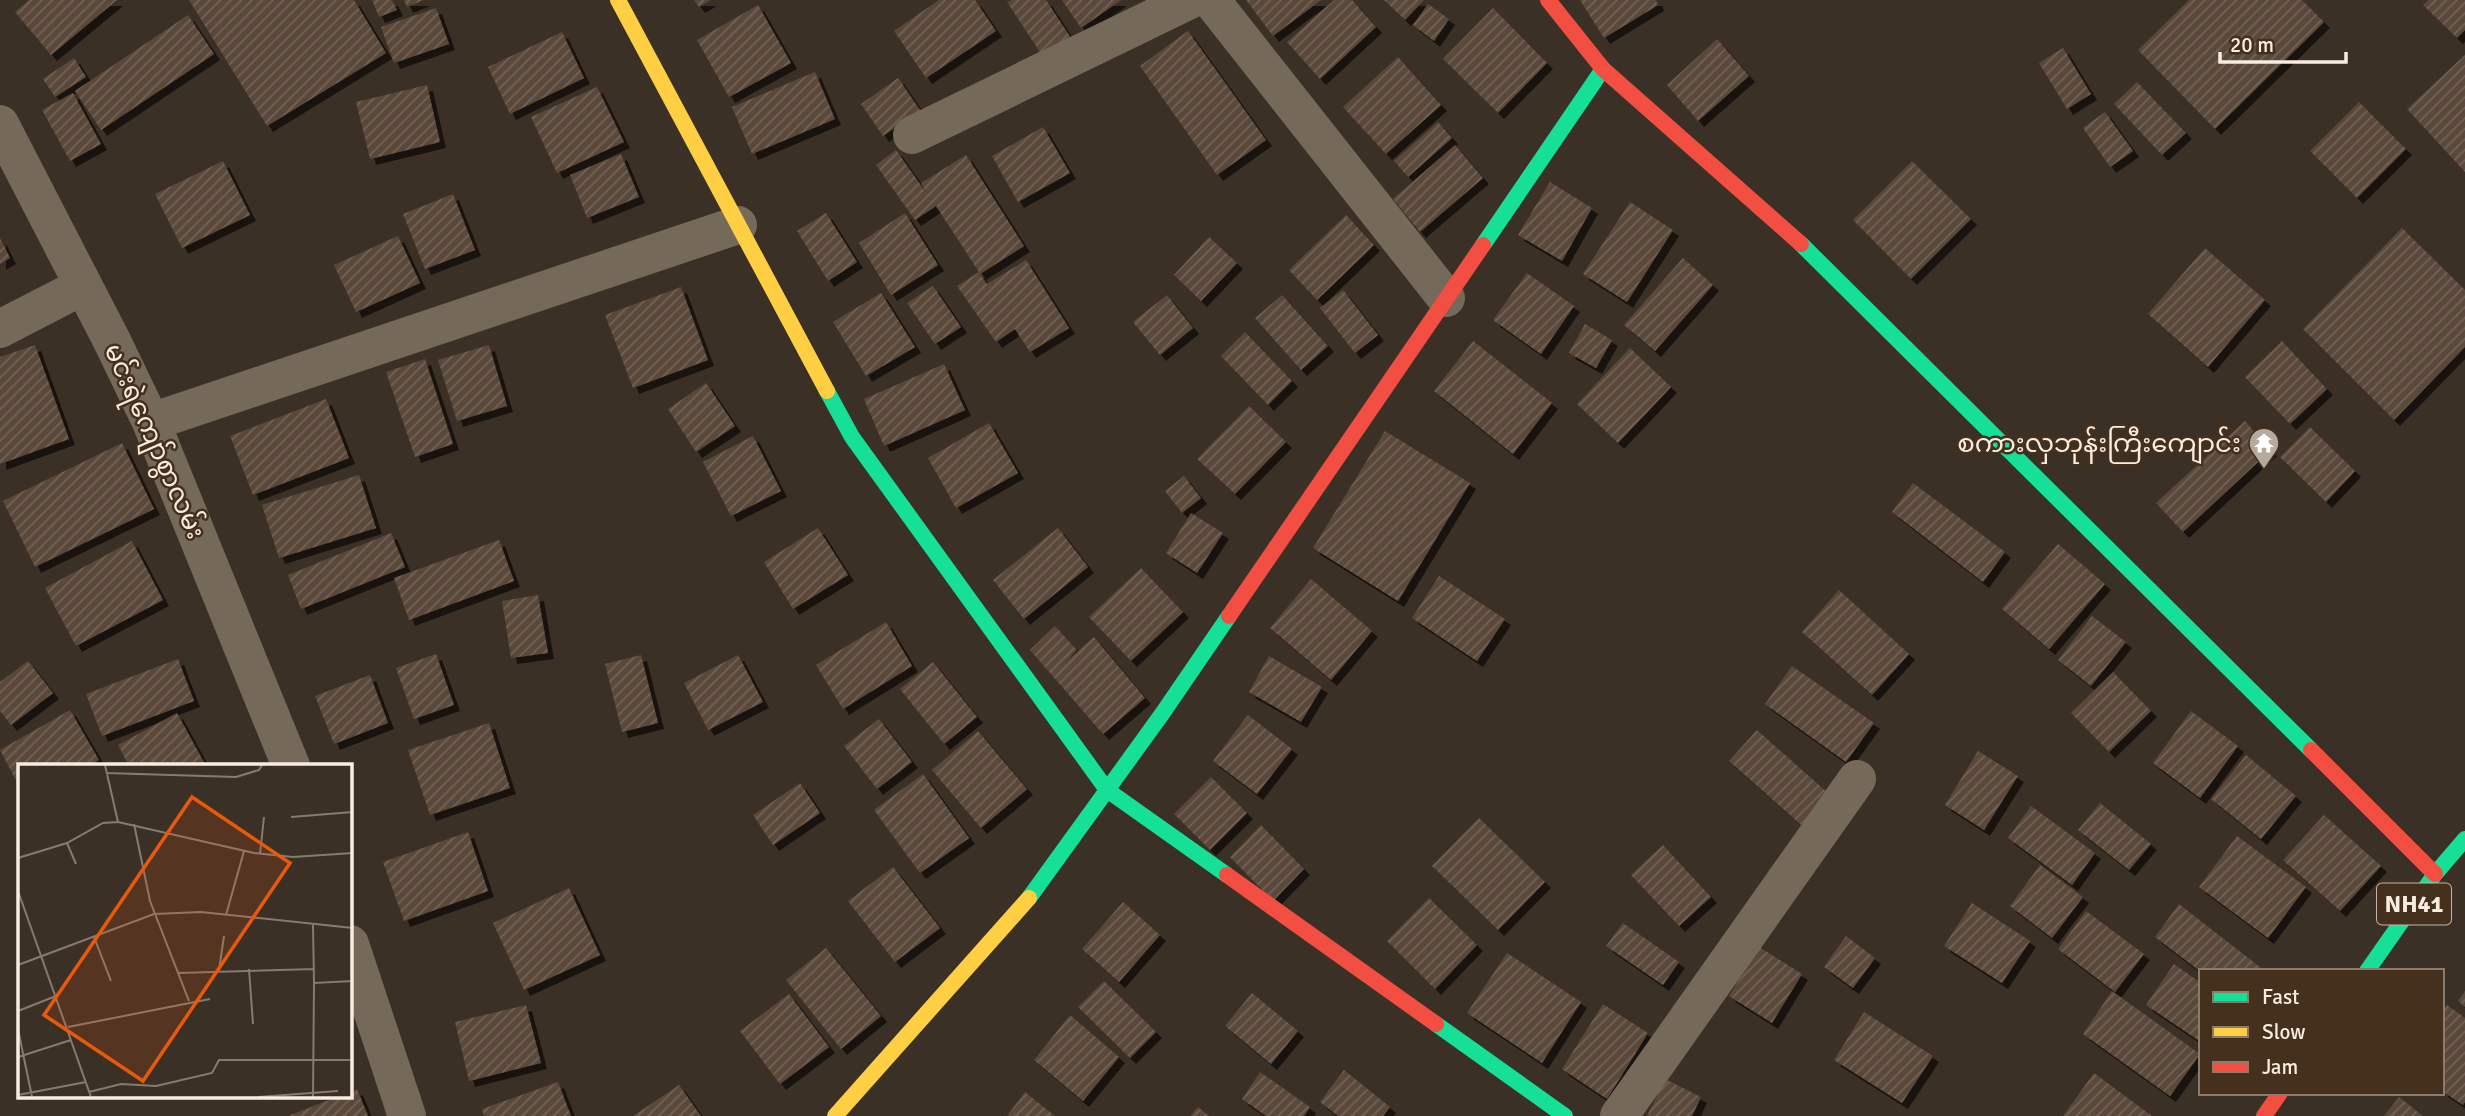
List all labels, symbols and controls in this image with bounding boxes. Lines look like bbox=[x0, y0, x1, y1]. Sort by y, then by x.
scale bar bbox=[2220, 21, 2346, 65]
text: 20 m bbox=[2230, 32, 2274, 58]
street label: မင်းရဲကျော်စွာလမ်း bbox=[93, 338, 213, 546]
place label: စကားလှဘုန်းကြီးကျောင်း bbox=[1957, 426, 2241, 464]
temple icon: စကားလှဘုန်းကြီးကျောင်း bbox=[2247, 426, 2281, 470]
inset map bbox=[18, 764, 352, 1098]
road number: NH41 bbox=[2377, 884, 2451, 924]
legend bbox=[2199, 969, 2444, 1095]
text: Fast bbox=[2262, 984, 2299, 1010]
text: Slow bbox=[2262, 1019, 2306, 1045]
text: Jam bbox=[2262, 1054, 2298, 1080]

